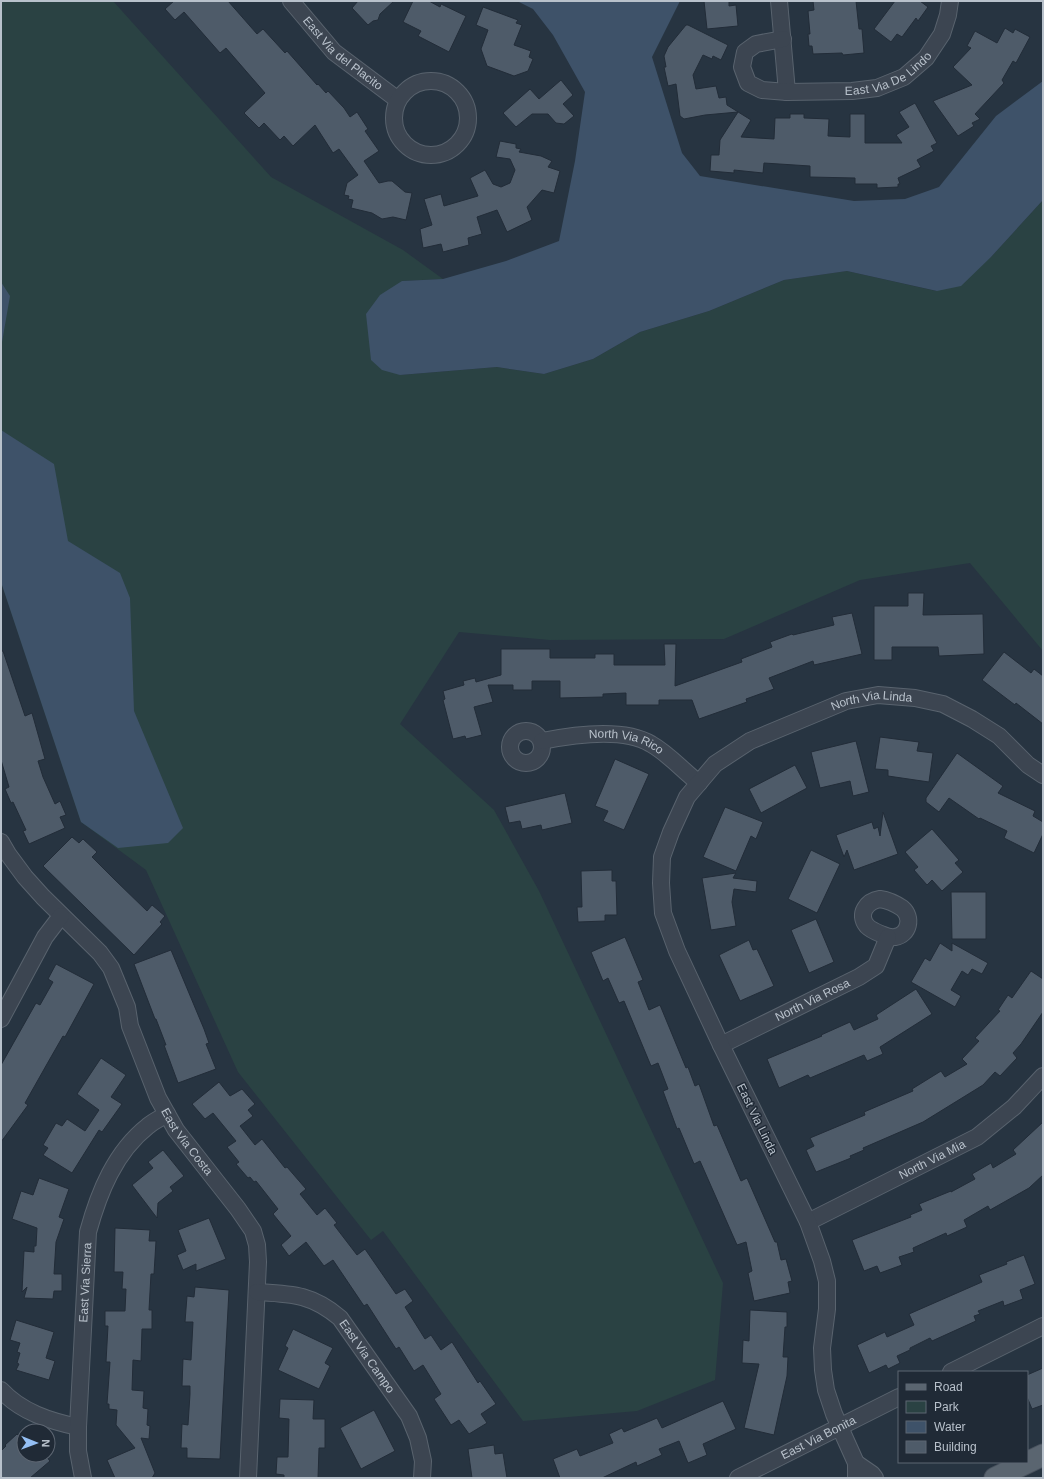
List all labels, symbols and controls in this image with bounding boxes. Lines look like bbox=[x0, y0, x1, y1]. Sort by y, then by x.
street label: East Via del Placito bbox=[300, 14, 386, 93]
street label: East Via De Lindo bbox=[845, 49, 935, 98]
street label: North Via Linda bbox=[829, 688, 913, 714]
street label: North Via Rico bbox=[589, 727, 667, 757]
street label: North Via Rosa bbox=[773, 976, 852, 1024]
street label: East Via Linda bbox=[734, 1081, 780, 1157]
street label: East Via Costa bbox=[158, 1106, 216, 1178]
street label: North Via Mia bbox=[897, 1137, 968, 1182]
street label: East Via Sierra bbox=[76, 1242, 94, 1323]
street label: East Via Campo bbox=[336, 1317, 398, 1396]
legend bbox=[898, 1371, 1028, 1463]
text: Road bbox=[934, 1380, 963, 1394]
text: Park bbox=[934, 1400, 960, 1414]
street label: East Via Bonita bbox=[779, 1413, 858, 1462]
text: Water bbox=[934, 1420, 966, 1434]
north arrow bbox=[16, 1423, 56, 1463]
text: N bbox=[40, 1439, 52, 1447]
text: Building bbox=[934, 1440, 977, 1454]

